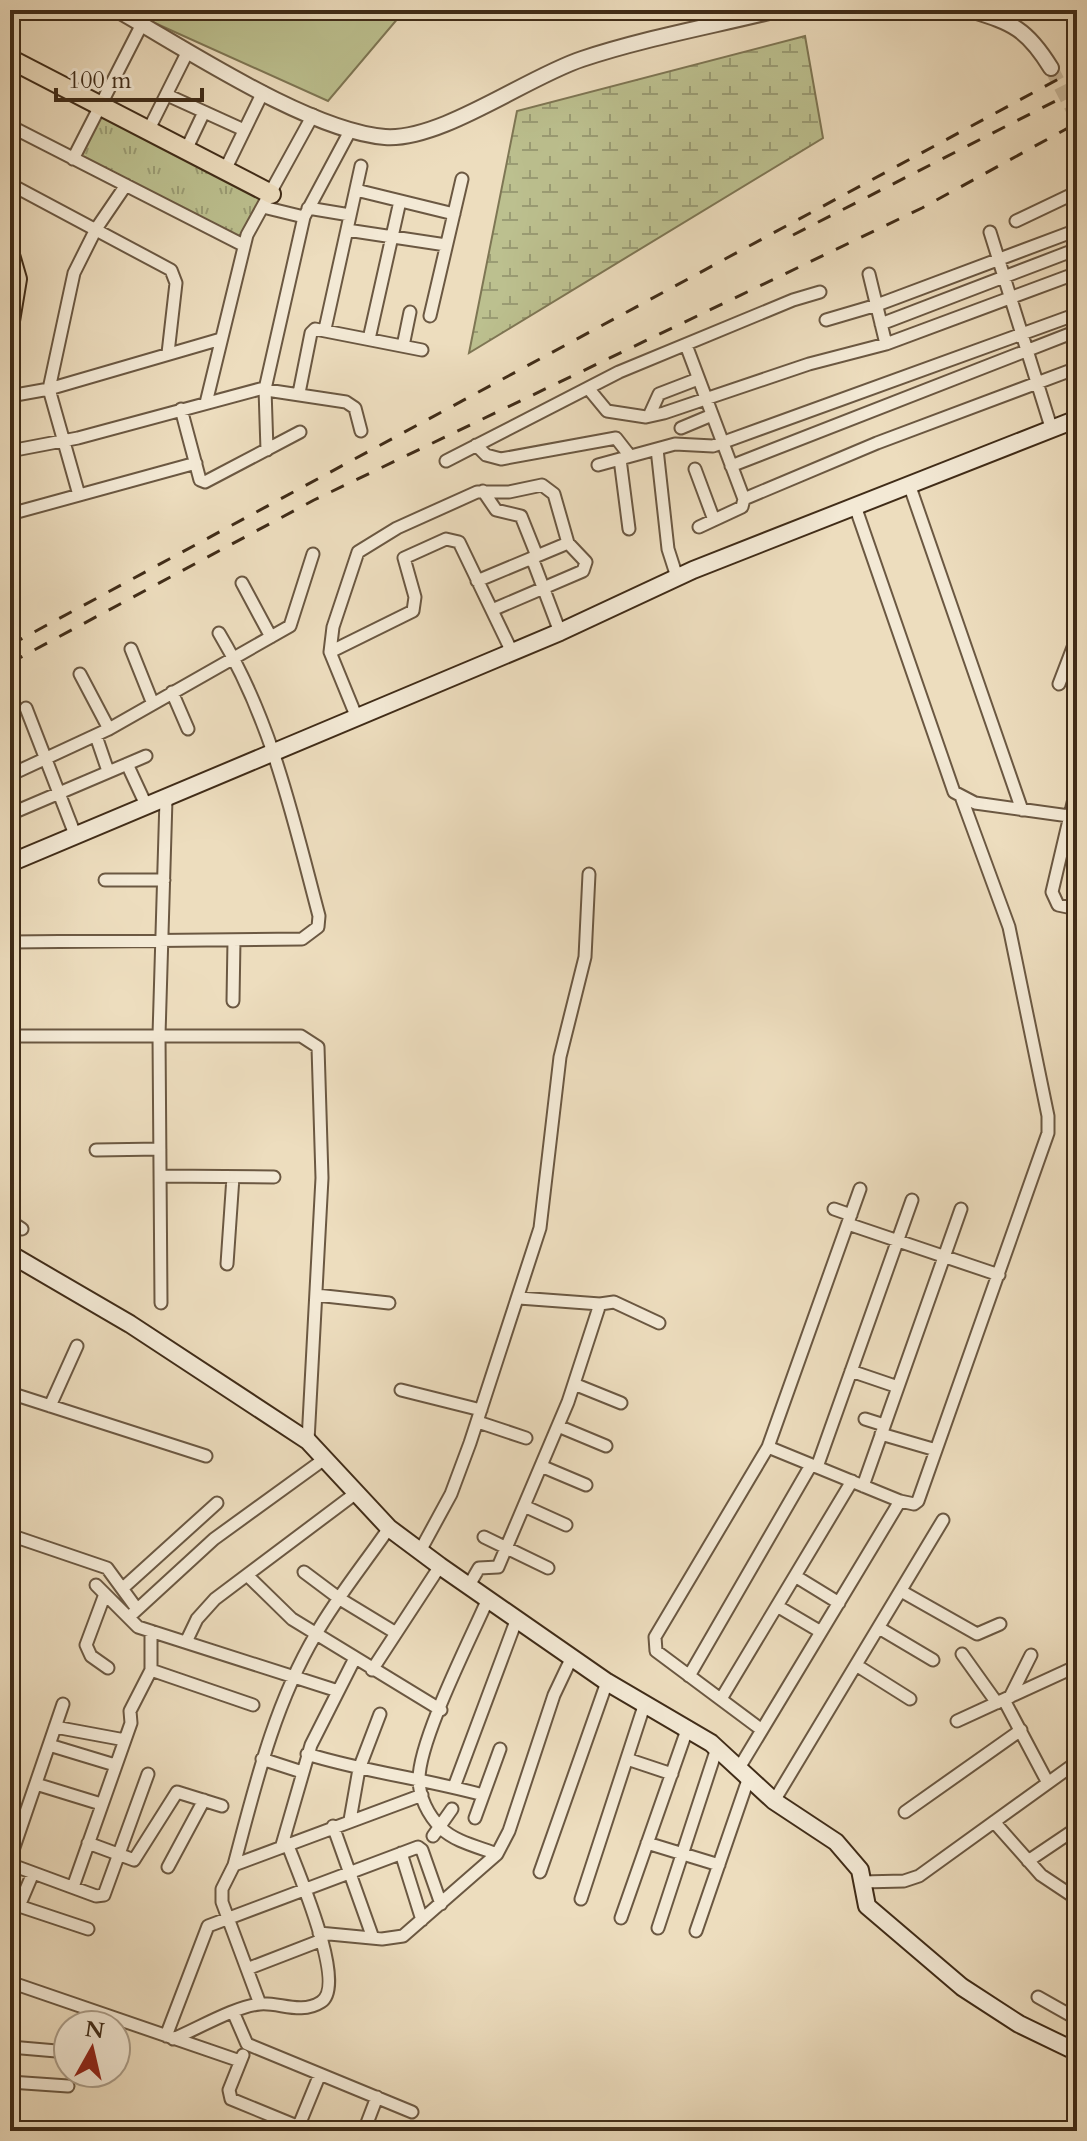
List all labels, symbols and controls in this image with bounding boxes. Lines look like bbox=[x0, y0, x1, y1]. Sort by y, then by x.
scale bar bbox=[56, 52, 202, 102]
text: 100 m bbox=[68, 64, 132, 97]
north arrow bbox=[52, 2009, 132, 2089]
text: N bbox=[83, 2014, 106, 2046]

